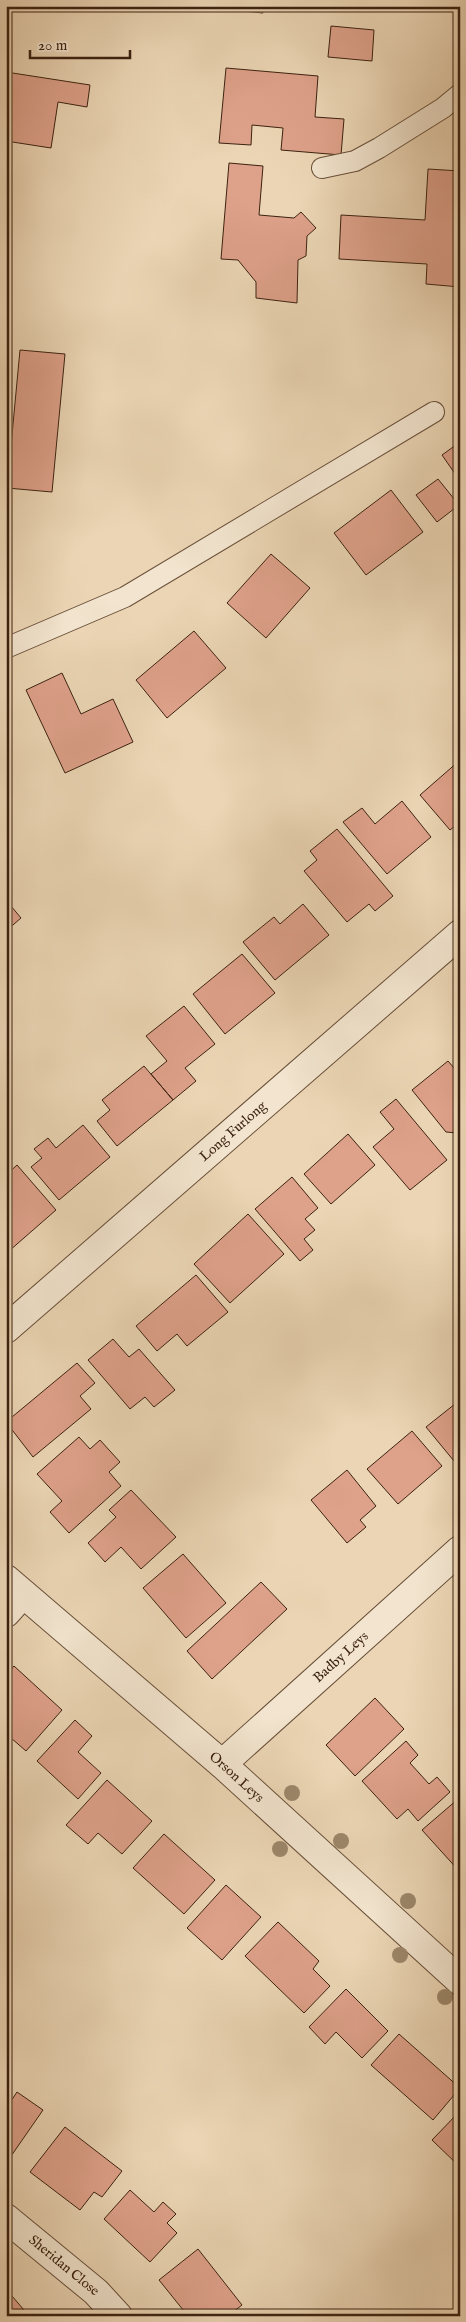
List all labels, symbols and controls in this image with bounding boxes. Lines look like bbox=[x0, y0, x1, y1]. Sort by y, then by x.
scale bar bbox=[30, 28, 130, 60]
text: 20 m bbox=[38, 36, 68, 55]
street label: Long Furlong bbox=[196, 1097, 271, 1166]
street label: Badby Leys bbox=[310, 1627, 372, 1687]
street label: Orson Leys bbox=[205, 1748, 268, 1807]
street label: Sheridan Close bbox=[25, 2231, 104, 2300]

